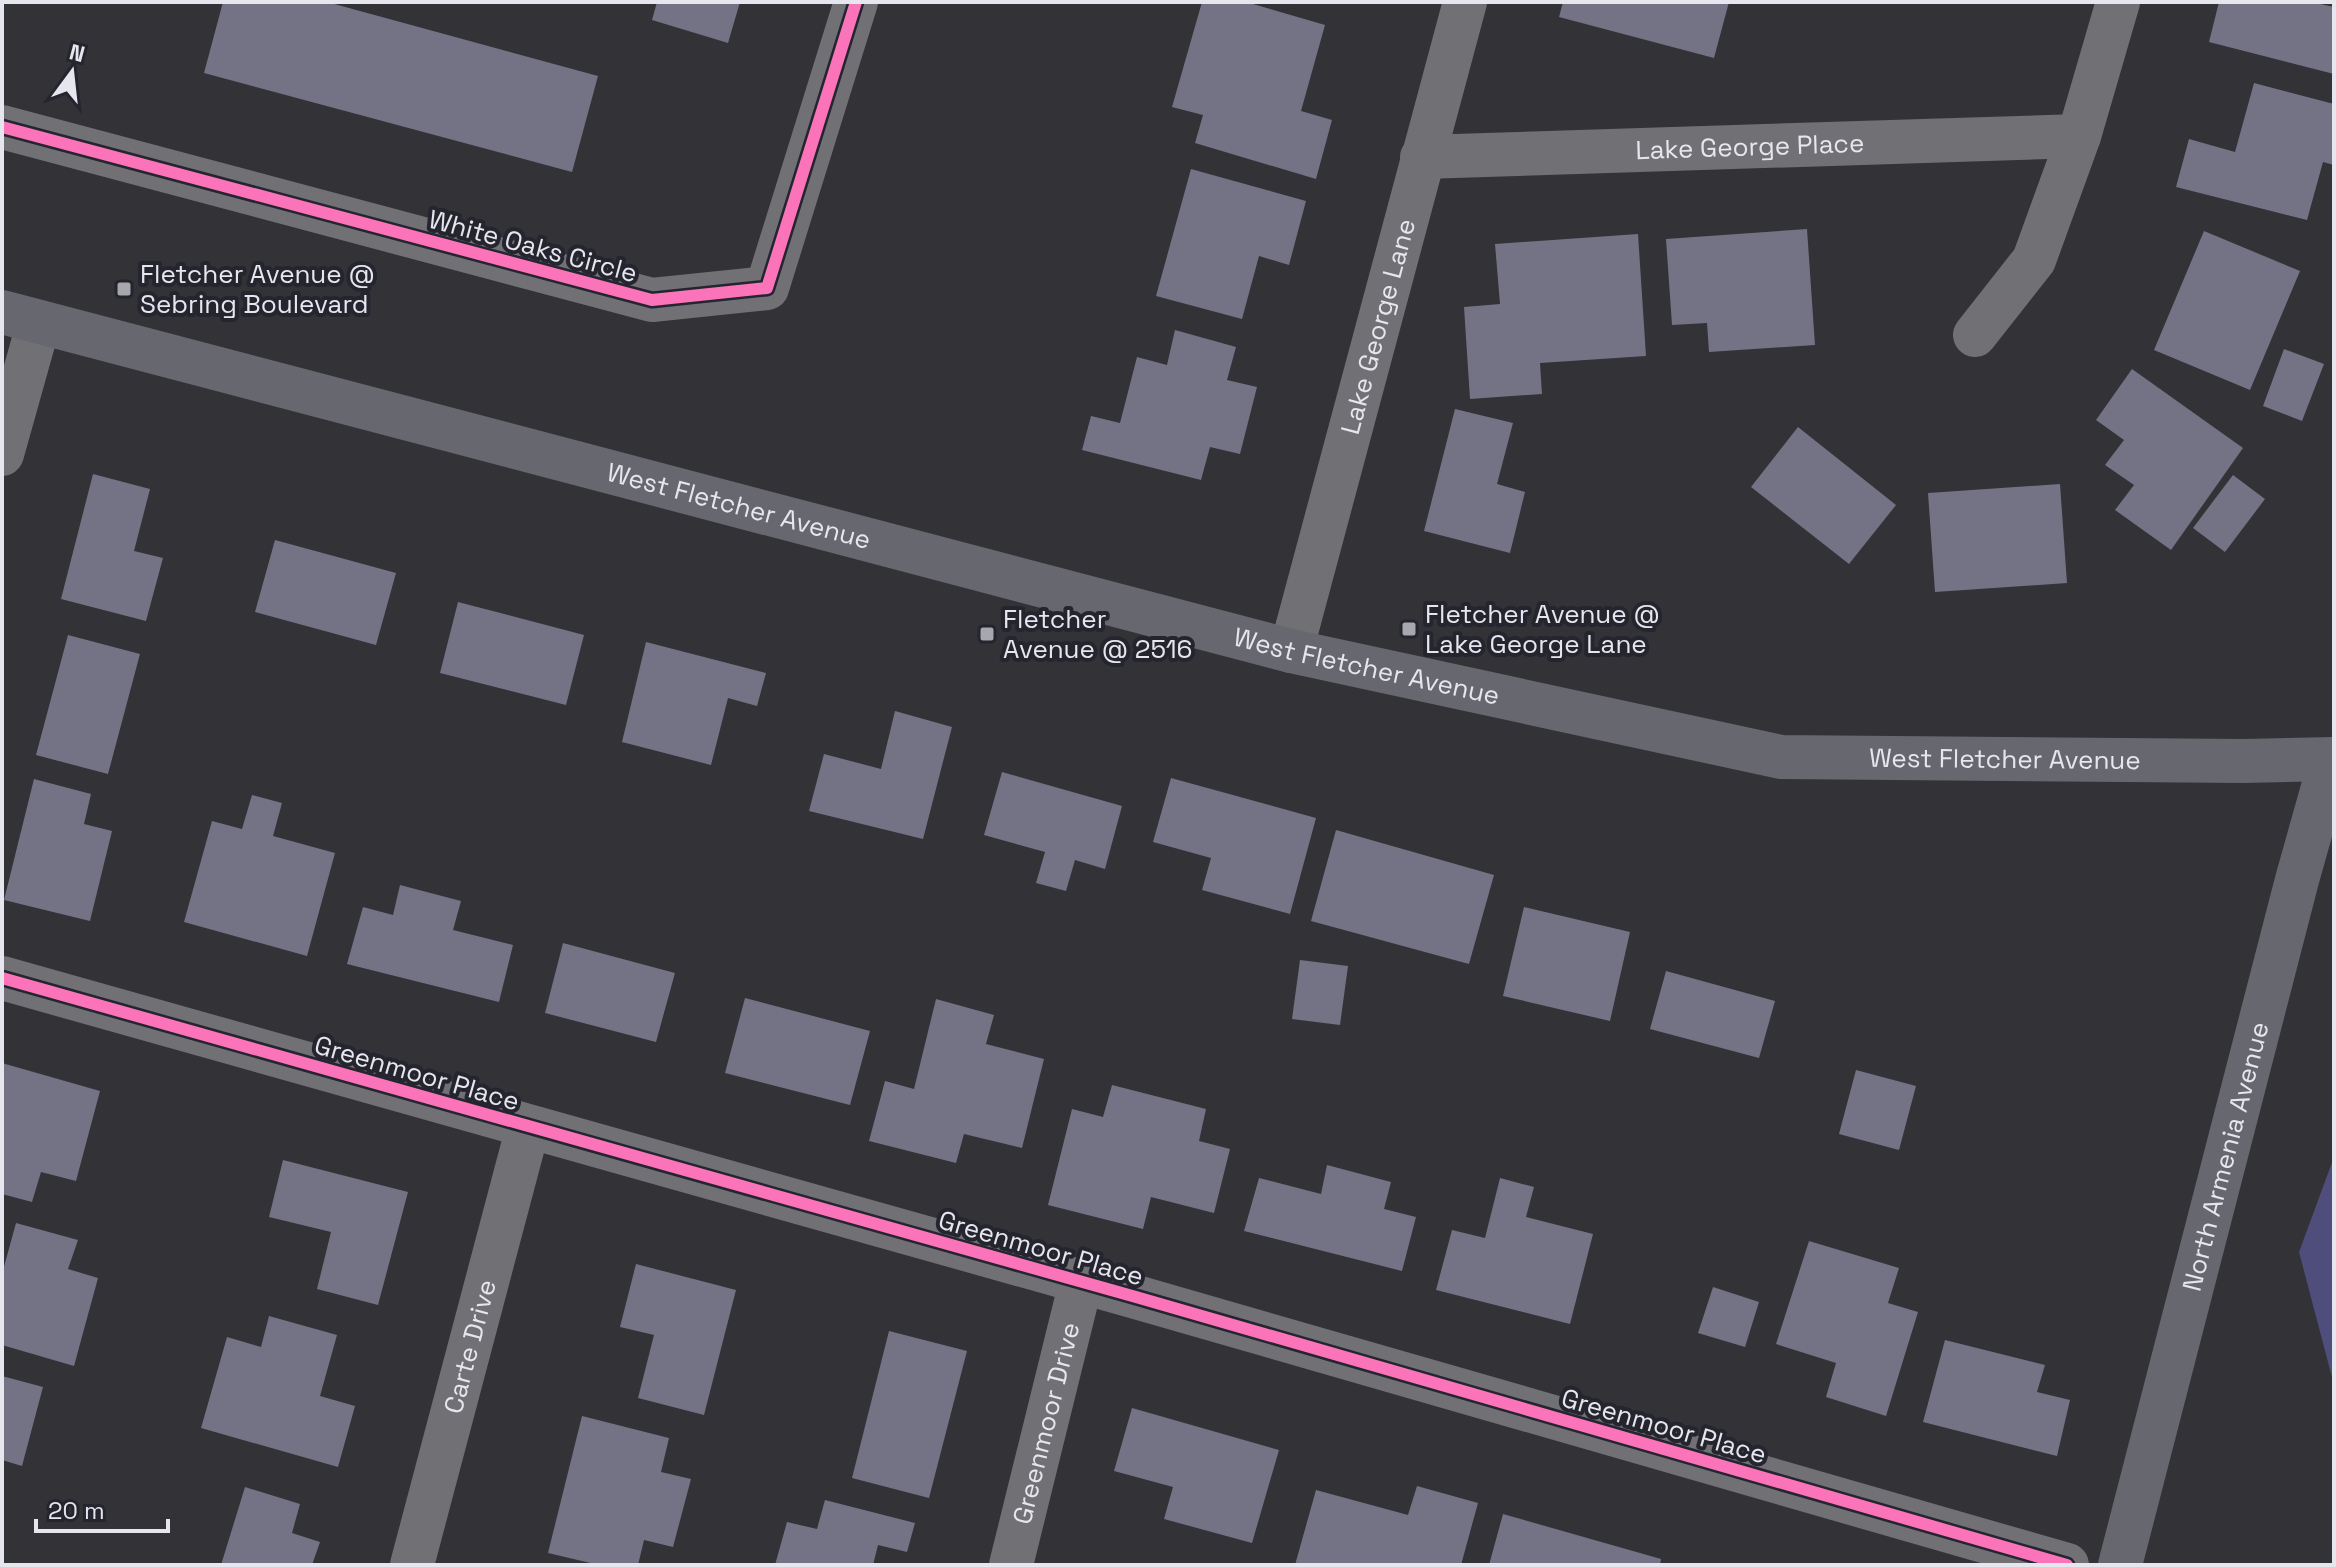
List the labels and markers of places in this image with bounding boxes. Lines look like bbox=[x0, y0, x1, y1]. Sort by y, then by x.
place label: Fletcher Avenue @ Sebring Boulevard bbox=[140, 257, 375, 321]
marker: Fletcher Avenue @ Sebring Boulevard bbox=[115, 280, 133, 298]
place label: Fletcher Avenue @ Lake George Lane bbox=[1425, 597, 1660, 661]
place label: Fletcher Avenue @ 2516 bbox=[1003, 602, 1193, 666]
marker: Fletcher Avenue @ Lake George Lane bbox=[1400, 620, 1418, 638]
marker: Fletcher Avenue @ 2516 bbox=[978, 625, 996, 643]

